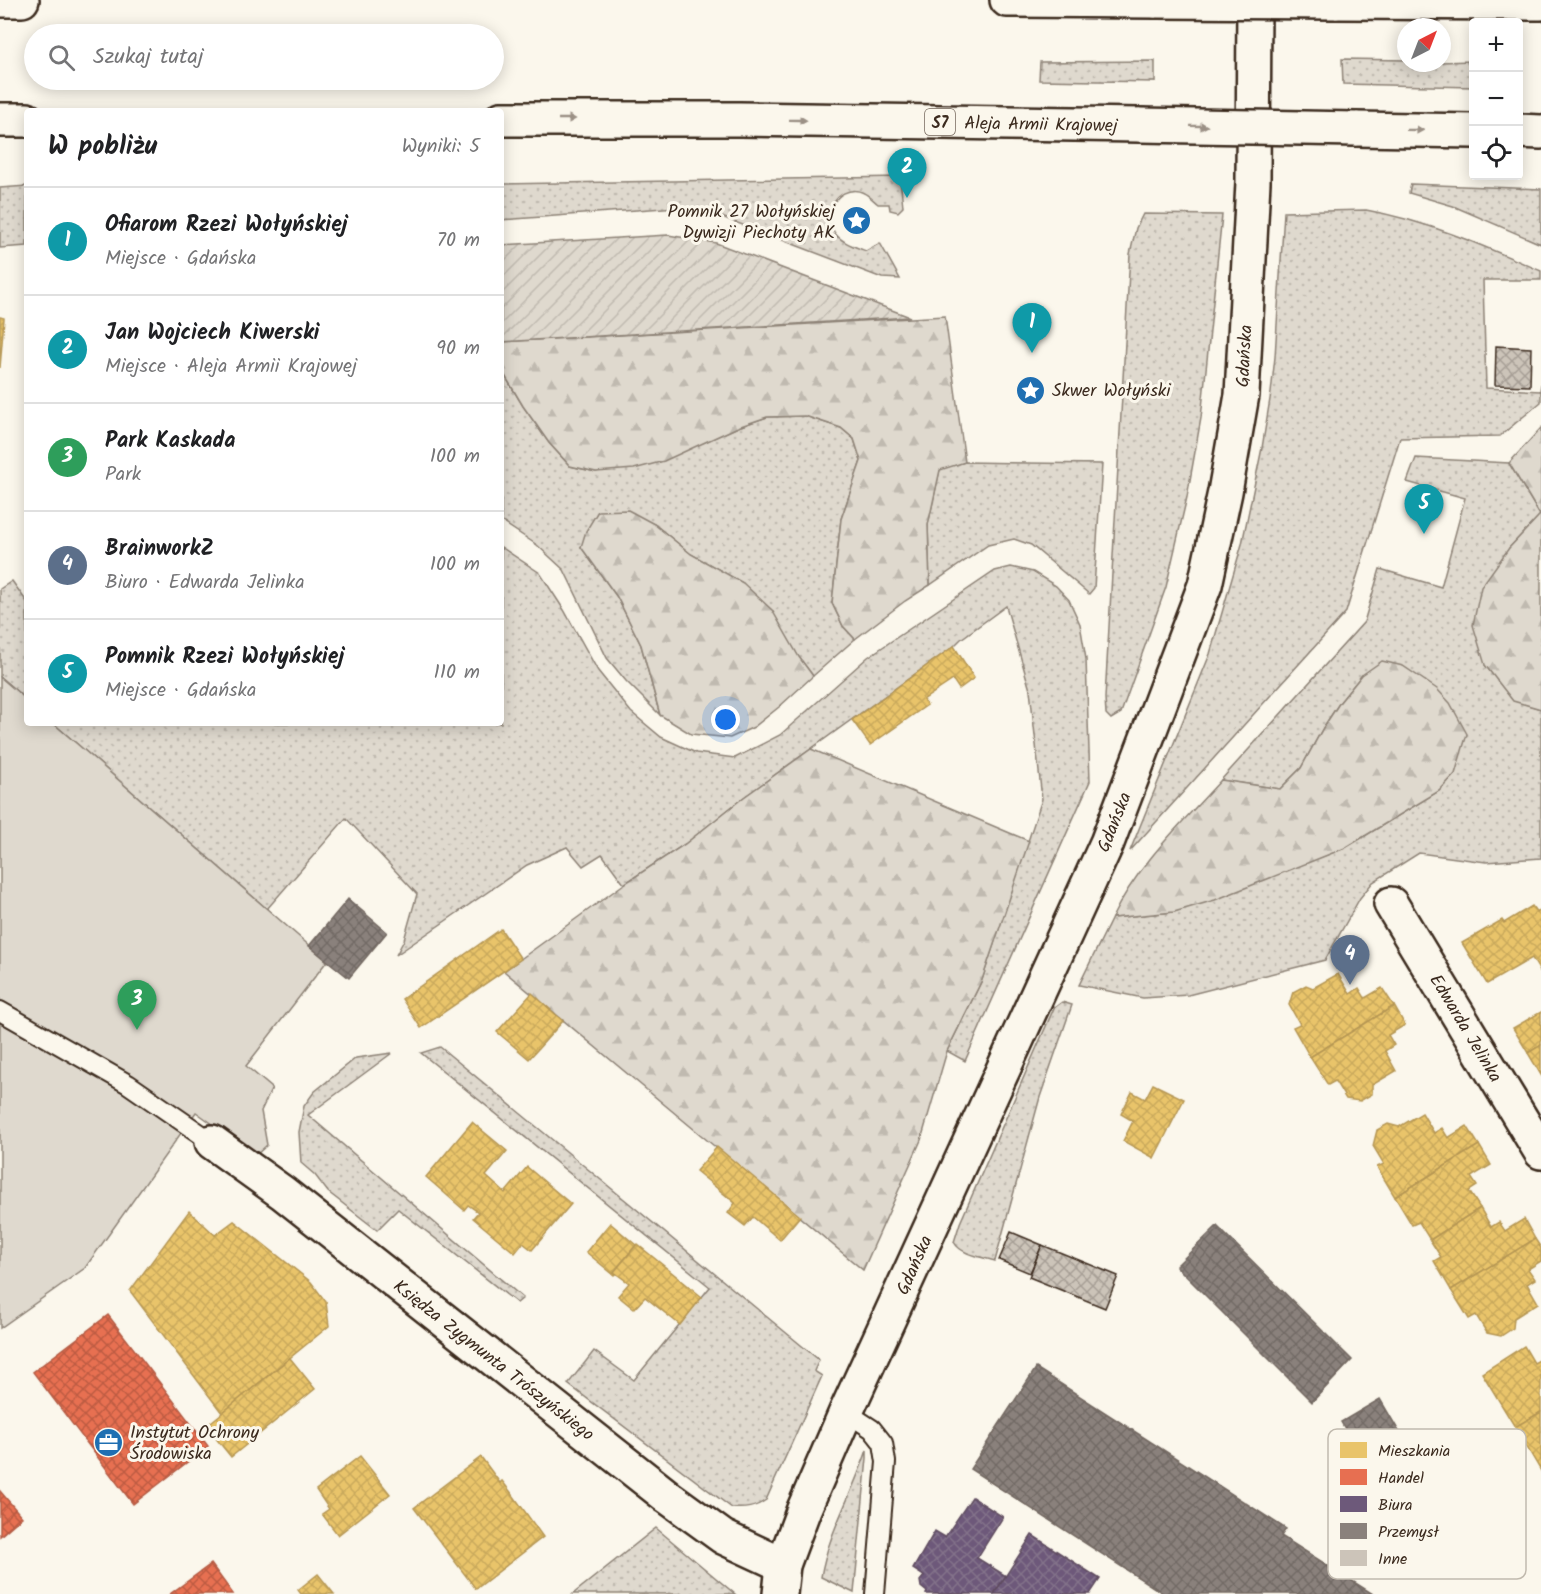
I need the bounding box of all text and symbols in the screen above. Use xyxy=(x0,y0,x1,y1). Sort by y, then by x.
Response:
north arrow xyxy=(1397,18,1451,72)
map controls xyxy=(1469,18,1523,180)
button: + xyxy=(1469,18,1523,72)
search box xyxy=(24,24,504,90)
text: Szukaj tutaj xyxy=(93,40,204,75)
icon: search xyxy=(45,41,78,74)
button: − xyxy=(1469,72,1523,126)
road number: S7 xyxy=(925,109,955,135)
street label: Aleja Armii Krajowej xyxy=(964,110,1119,141)
one-way arrow xyxy=(557,114,576,124)
one-way arrow xyxy=(789,115,808,125)
one-way arrow xyxy=(1189,121,1208,131)
one-way arrow xyxy=(1405,125,1424,135)
text: W pobliżu xyxy=(48,126,157,168)
button: locate xyxy=(1469,126,1523,180)
text: Wyniki: 5 xyxy=(402,131,480,163)
pin: 2 xyxy=(888,148,926,198)
place label: Pomnik 27 Wołyńskiej Dywizji Piechoty AK xyxy=(667,198,836,248)
place icon: Pomnik 27 Wołyńskiej Dywizji Piechoty AK xyxy=(840,205,872,237)
text: Ofiarom Rzezi Wołyńskiej xyxy=(105,208,348,243)
text: 1 xyxy=(64,225,71,257)
text: 70 m xyxy=(437,225,480,257)
text: Miejsce · Gdańska xyxy=(105,243,256,275)
pin: 1 xyxy=(1012,304,1052,353)
text: Jan Wojciech Kiwerski xyxy=(105,316,320,351)
street label: Gdańska xyxy=(1229,324,1262,388)
text: 2 xyxy=(62,333,73,365)
text: 90 m xyxy=(436,333,480,365)
text: Miejsce · Aleja Armii Krajowej xyxy=(105,351,357,383)
place icon: Skwer Wołyński xyxy=(1015,374,1047,406)
place label: Skwer Wołyński xyxy=(1052,377,1171,406)
text: Park Kaskada xyxy=(105,424,235,459)
text: 3 xyxy=(62,441,73,473)
text: 100 m xyxy=(430,441,480,473)
text: Park xyxy=(105,459,141,491)
pin: 5 xyxy=(1404,484,1444,534)
text: BrainworkZ xyxy=(105,532,215,567)
text: 4 xyxy=(62,549,73,581)
text: 100 m xyxy=(430,549,480,581)
text: Biuro · Edwarda Jelinka xyxy=(105,567,305,599)
text: Pomnik Rzezi Wołyńskiej xyxy=(105,640,344,675)
text: 5 xyxy=(62,657,73,689)
text: 110 m xyxy=(434,657,480,689)
text: Miejsce · Gdańska xyxy=(105,675,256,707)
your location xyxy=(711,705,740,734)
street label: Gdańska xyxy=(1090,788,1141,857)
pin: 4 xyxy=(1330,936,1370,985)
street label: Edwarda Jelinka xyxy=(1421,969,1509,1089)
pin: 3 xyxy=(118,980,156,1030)
street label: Gdańska xyxy=(889,1231,941,1300)
street label: Księdza Zygmunta Trószyńskiego xyxy=(386,1273,600,1449)
place label: Instytut Ochrony Środowiska xyxy=(130,1419,259,1469)
office icon: Instytut Ochrony Środowiska xyxy=(93,1426,125,1458)
legend xyxy=(1328,1429,1526,1579)
text: Mieszkania xyxy=(1378,1439,1450,1464)
text: Handel xyxy=(1378,1466,1424,1491)
text: Biura xyxy=(1378,1493,1413,1518)
text: Przemysł xyxy=(1378,1520,1440,1545)
text: Inne xyxy=(1378,1547,1407,1572)

